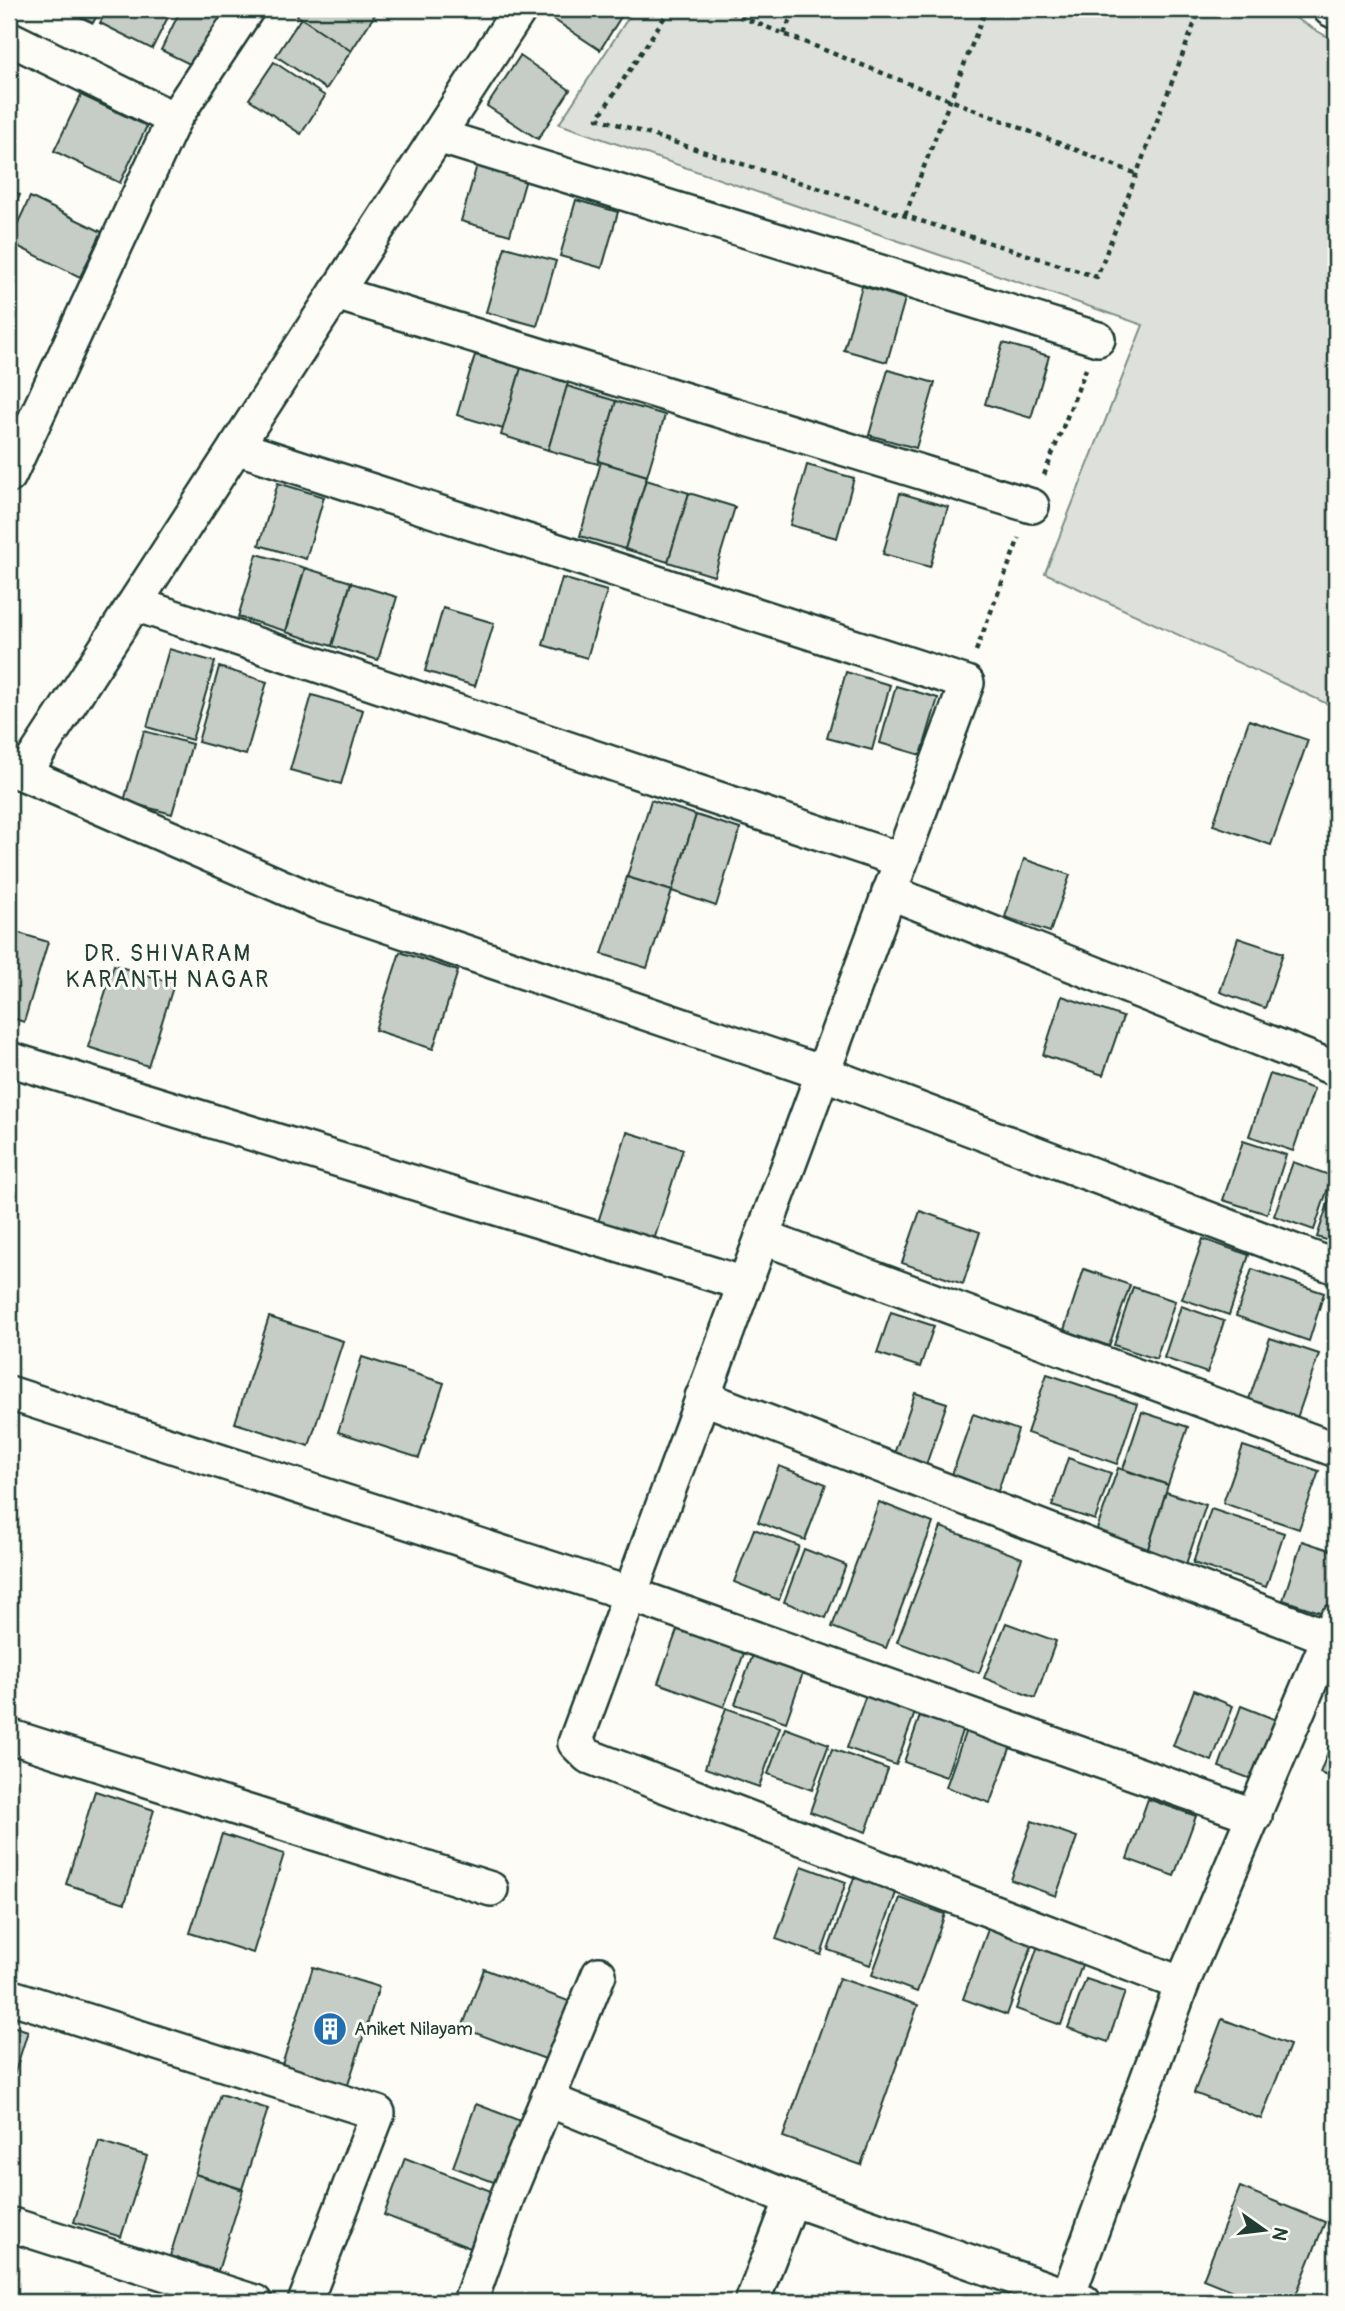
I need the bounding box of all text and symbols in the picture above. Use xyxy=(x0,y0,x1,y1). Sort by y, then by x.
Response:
district label: DR. SHIVARAM KARANTH NAGAR xyxy=(66,939,270,994)
building icon: Aniket Nilayam xyxy=(311,2010,349,2048)
place label: Aniket Nilayam xyxy=(354,2017,473,2041)
north arrow xyxy=(1230,2196,1300,2266)
text: N xyxy=(1266,2225,1293,2243)

